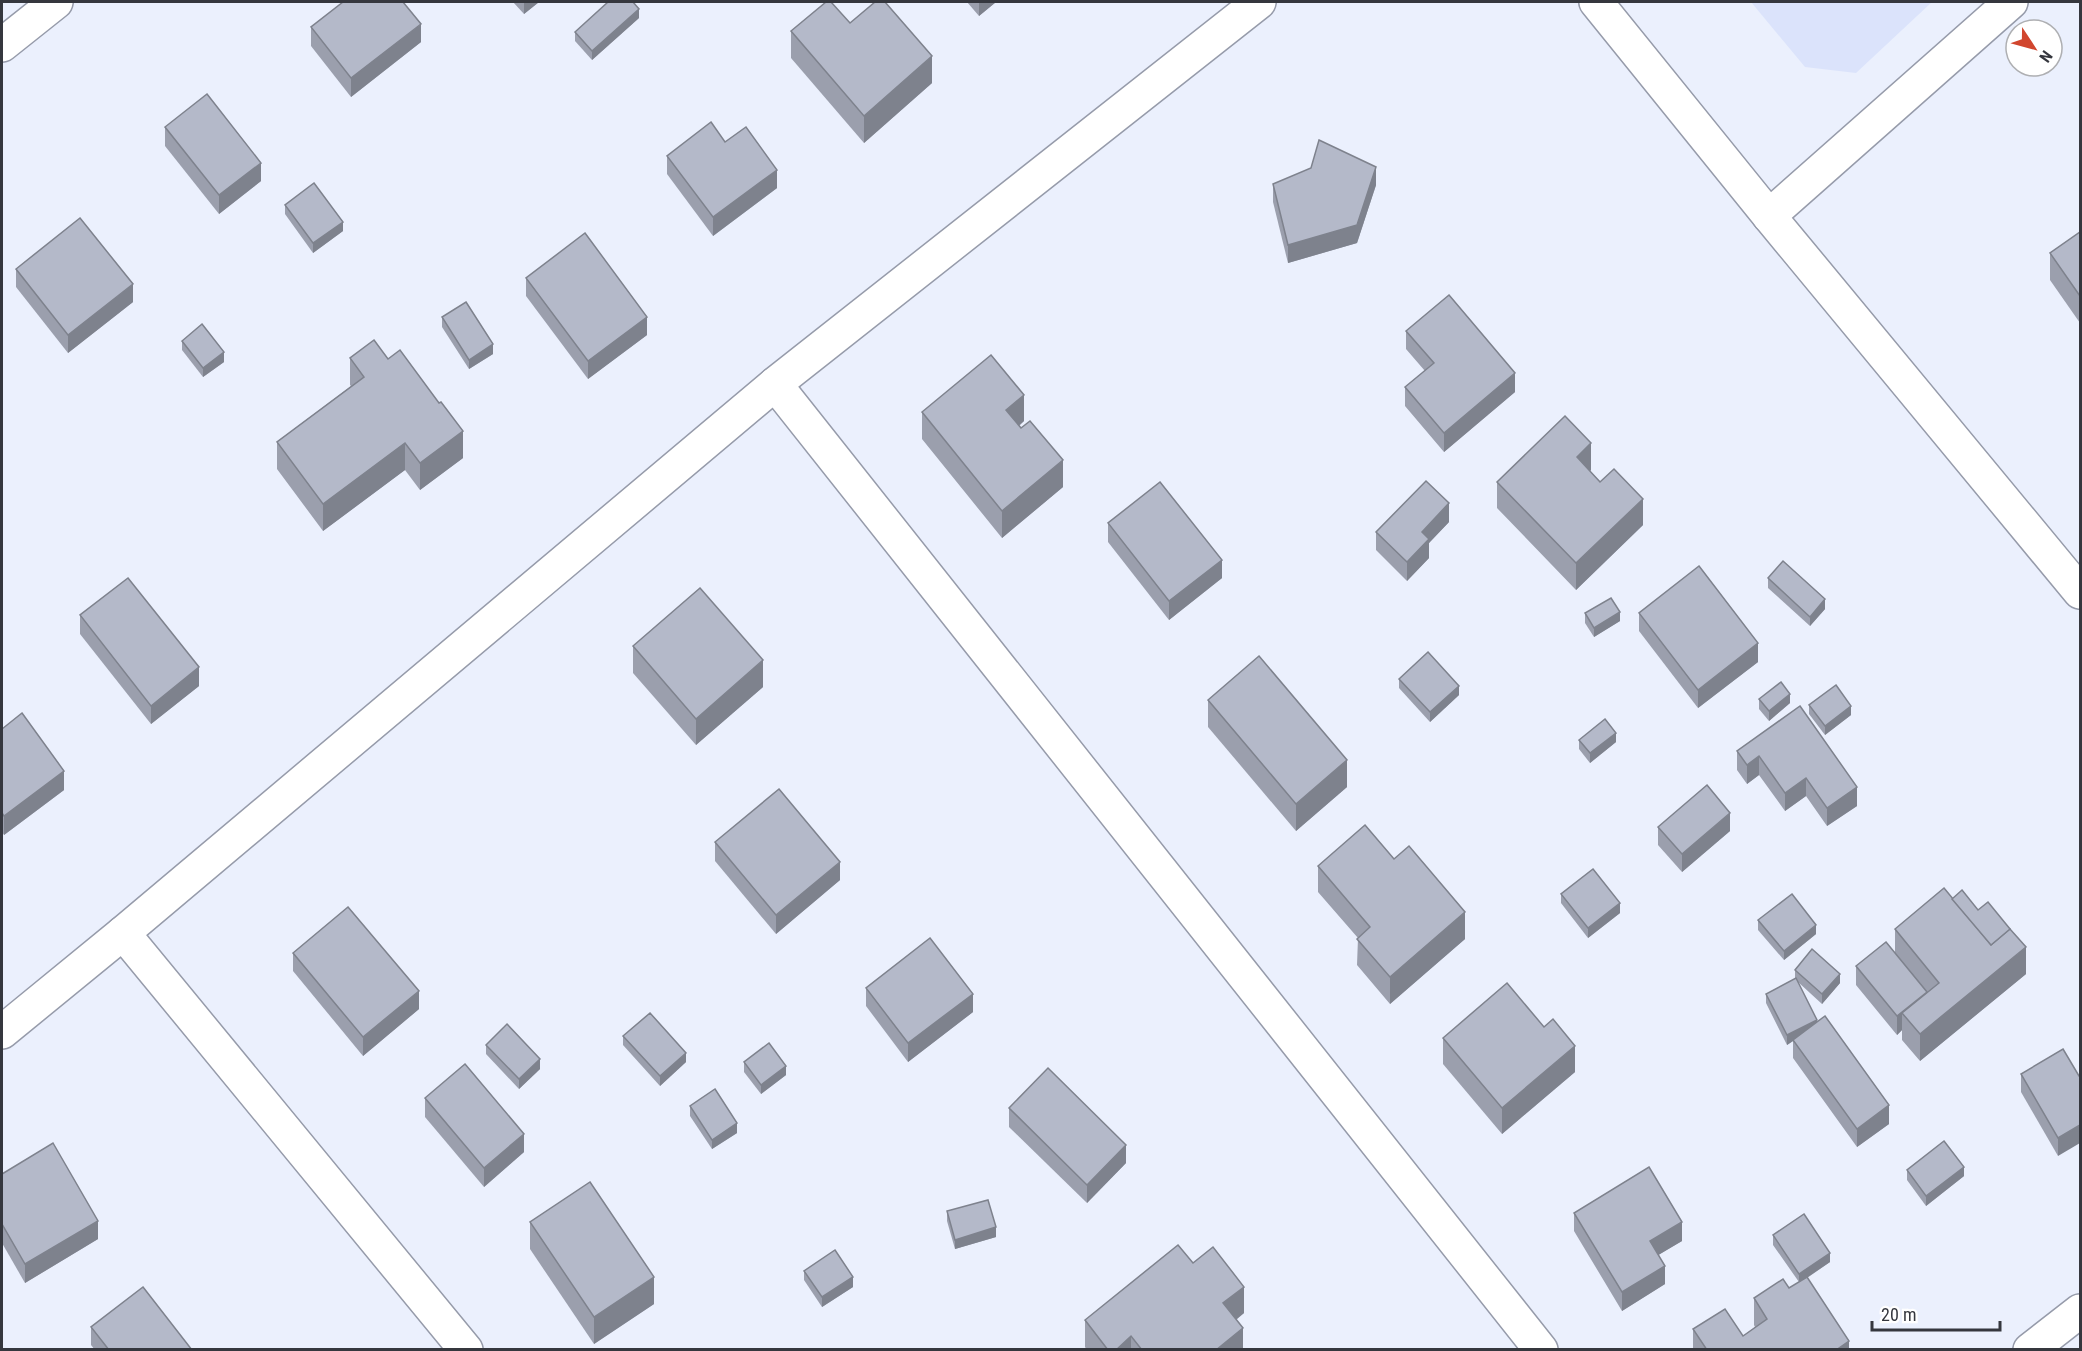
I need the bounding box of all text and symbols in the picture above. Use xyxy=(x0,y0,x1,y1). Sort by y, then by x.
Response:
north arrow xyxy=(2004,18,2064,78)
text: N xyxy=(2035,47,2056,66)
scale bar xyxy=(1872,1294,2000,1332)
text: 20 m xyxy=(1881,1304,1916,1325)

